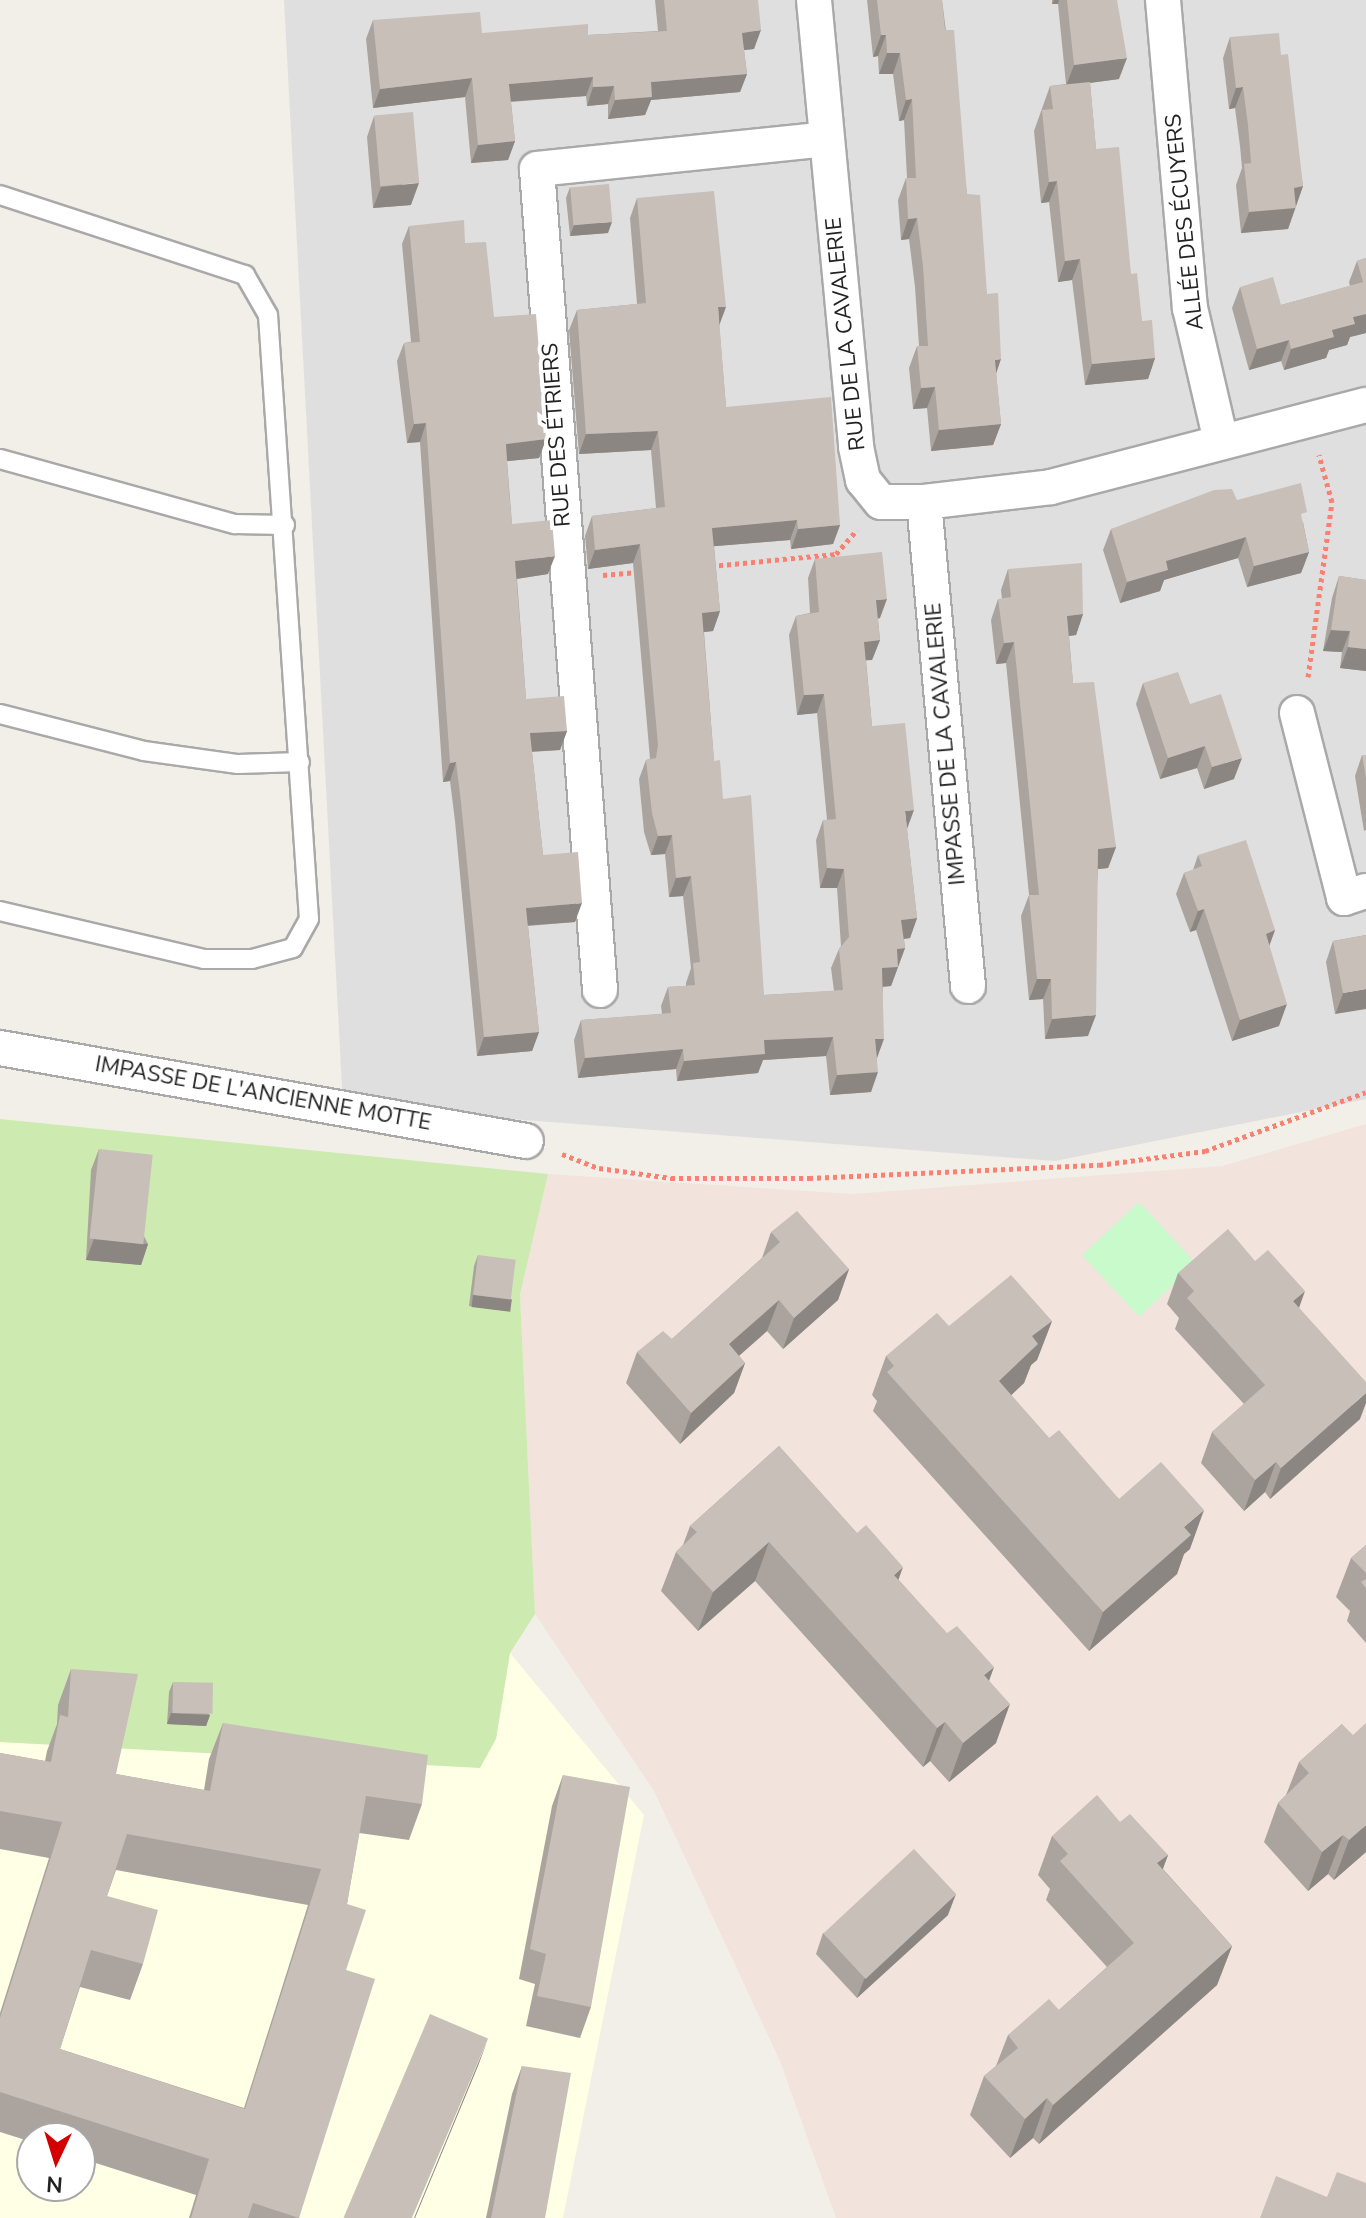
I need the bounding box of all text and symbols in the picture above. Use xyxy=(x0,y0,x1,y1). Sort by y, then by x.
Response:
street label: ALLÉE DES ÉCUYERS xyxy=(1161,112,1209,332)
street label: RUE DE LA CAVALERIE xyxy=(821,216,871,452)
street label: RUE DES ÉTRIERS xyxy=(537,342,577,528)
street label: IMPASSE DE LA CAVALERIE xyxy=(920,602,972,886)
street label: IMPASSE DE L'ANCIENNE MOTTE xyxy=(93,1051,433,1137)
north arrow xyxy=(16,2122,96,2202)
text: N xyxy=(45,2168,64,2199)

